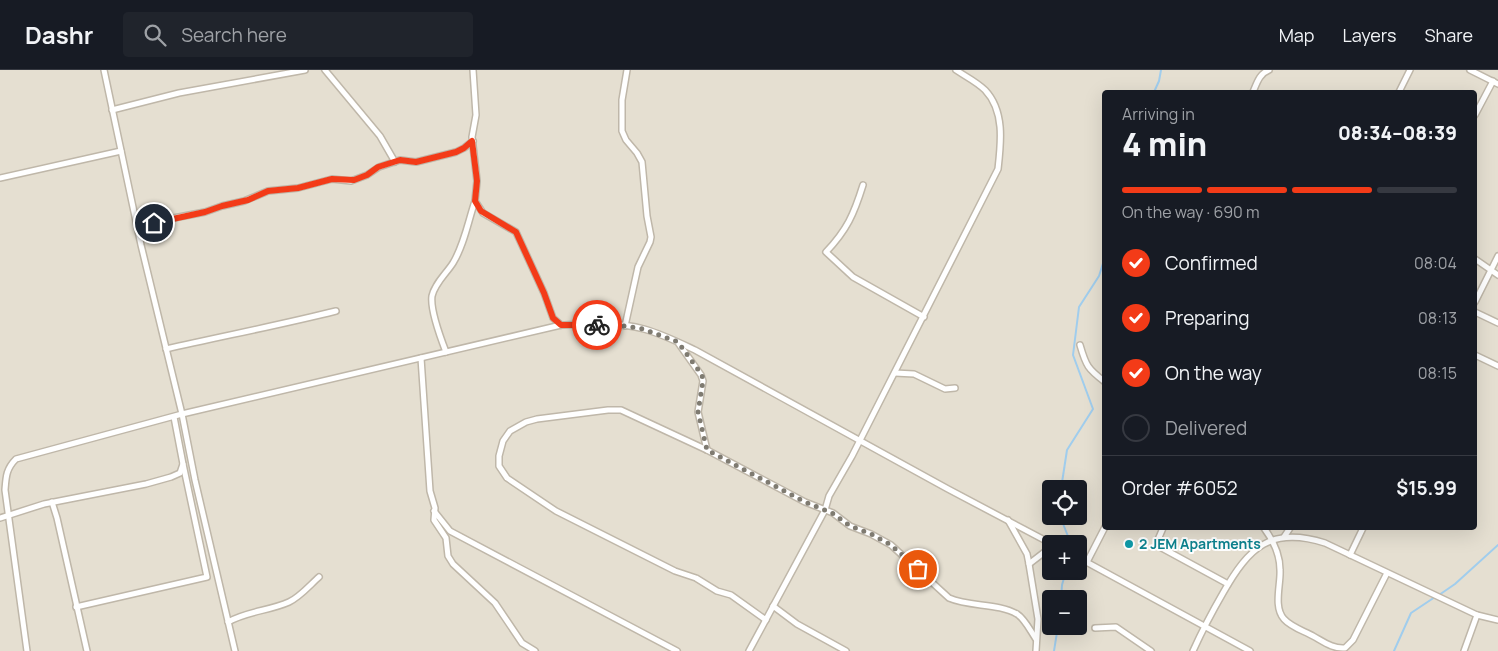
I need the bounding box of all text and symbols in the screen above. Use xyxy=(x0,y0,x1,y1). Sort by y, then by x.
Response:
search box xyxy=(123,12,473,57)
text: Dashr xyxy=(25,18,93,51)
icon: search xyxy=(141,21,169,49)
text: Search here xyxy=(181,22,287,48)
text: Map xyxy=(1279,23,1314,47)
text: Layers xyxy=(1342,23,1396,47)
text: Share xyxy=(1424,23,1473,47)
text: Arriving in xyxy=(1122,103,1195,125)
text: 08:34–08:39 xyxy=(1338,120,1457,146)
text: 4 min xyxy=(1122,122,1207,166)
text: On the way · 690 m xyxy=(1122,201,1260,223)
pin xyxy=(133,202,175,244)
icon: home xyxy=(140,209,168,237)
icon: check xyxy=(1122,249,1150,277)
text: Confirmed xyxy=(1165,250,1258,276)
text: 08:04 xyxy=(1414,252,1457,274)
courier xyxy=(572,300,622,350)
icon: check xyxy=(1122,304,1150,332)
text: Preparing xyxy=(1165,305,1250,331)
text: 08:13 xyxy=(1418,307,1457,329)
icon: bike xyxy=(583,311,611,339)
icon: check xyxy=(1122,359,1150,387)
text: On the way xyxy=(1165,360,1262,386)
text: 08:15 xyxy=(1418,362,1457,384)
text: Delivered xyxy=(1165,415,1247,441)
text: Order #6052 xyxy=(1122,475,1238,501)
text: $15.99 xyxy=(1396,475,1457,501)
map controls xyxy=(1042,480,1087,635)
button: locate xyxy=(1042,480,1087,525)
place label: 2 JEM Apartments xyxy=(1139,534,1261,553)
button: + xyxy=(1042,535,1087,580)
marker: 2 JEM Apartments xyxy=(1123,538,1135,550)
pin xyxy=(897,548,939,590)
icon: bag xyxy=(904,555,932,583)
button: − xyxy=(1042,590,1087,635)

